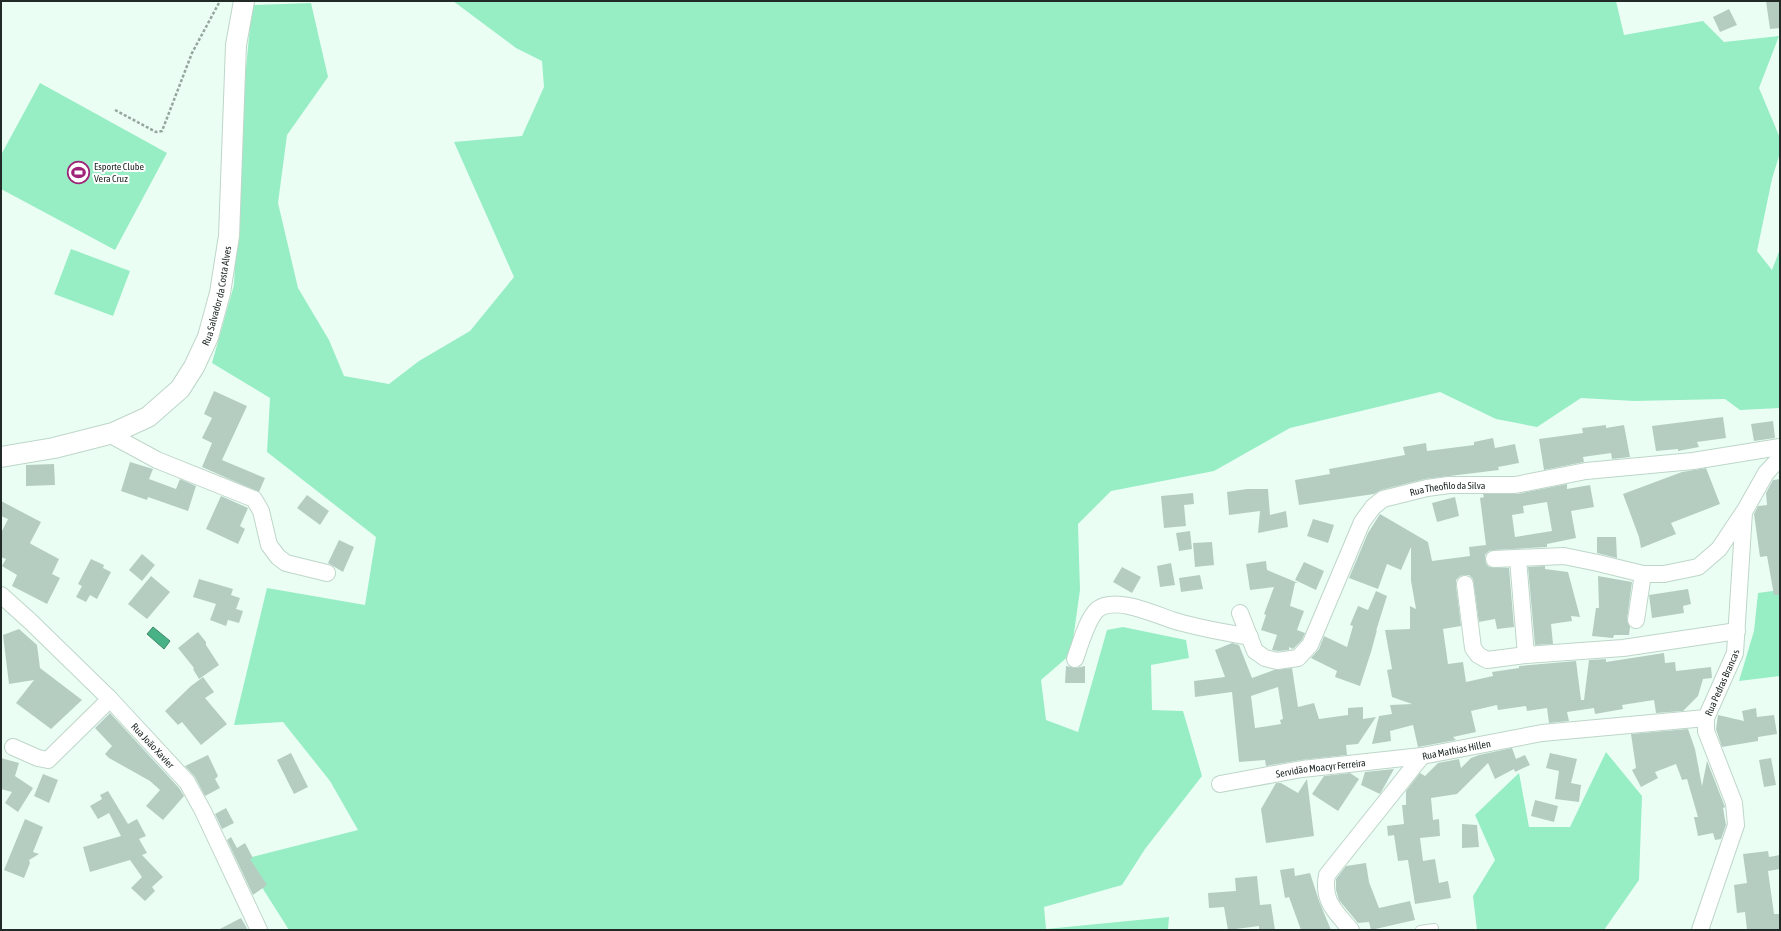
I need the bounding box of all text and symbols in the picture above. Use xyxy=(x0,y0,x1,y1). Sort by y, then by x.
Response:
sports icon: Esporte Clube Vera Cruz xyxy=(66,159,92,185)
place label: Esporte Clube Vera Cruz xyxy=(94,161,144,184)
street label: Rua Salvador da Costa Alves xyxy=(200,245,233,347)
street label: Rua Theofilo da Silva xyxy=(1408,480,1486,498)
street label: Rua Pedras Brancas xyxy=(1703,649,1741,718)
street label: Rua João Xavier xyxy=(129,721,177,771)
street label: Rua Mathias Hillen xyxy=(1421,738,1492,762)
street label: Servidão Moacyr Ferreira xyxy=(1275,757,1366,780)

